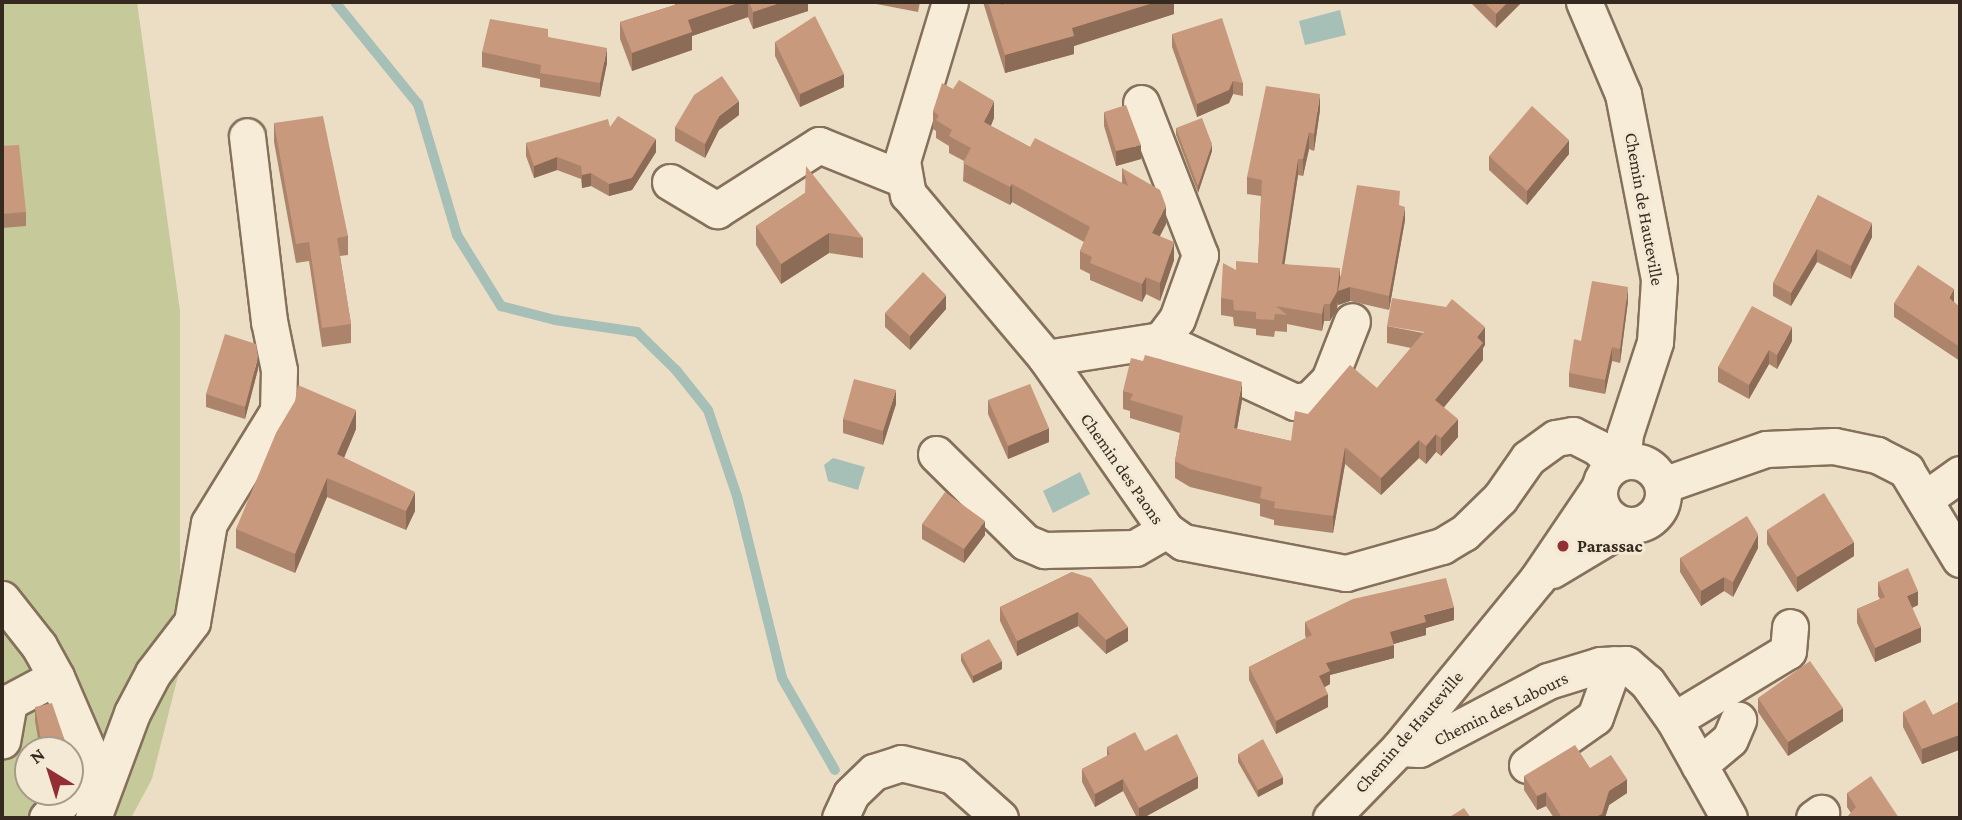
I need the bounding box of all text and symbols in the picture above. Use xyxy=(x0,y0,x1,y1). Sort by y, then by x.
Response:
street label: Chemin de Hauteville xyxy=(1620,131,1668,287)
street label: Chemin des Paons xyxy=(1076,409,1168,529)
place label: Parassac xyxy=(1577,535,1643,557)
marker: Parassac xyxy=(1555,538,1571,554)
street label: Chemin de Hauteville xyxy=(1350,666,1468,798)
street label: Chemin des Labours xyxy=(1430,667,1572,751)
north arrow xyxy=(14,736,84,806)
text: N xyxy=(25,743,49,768)

